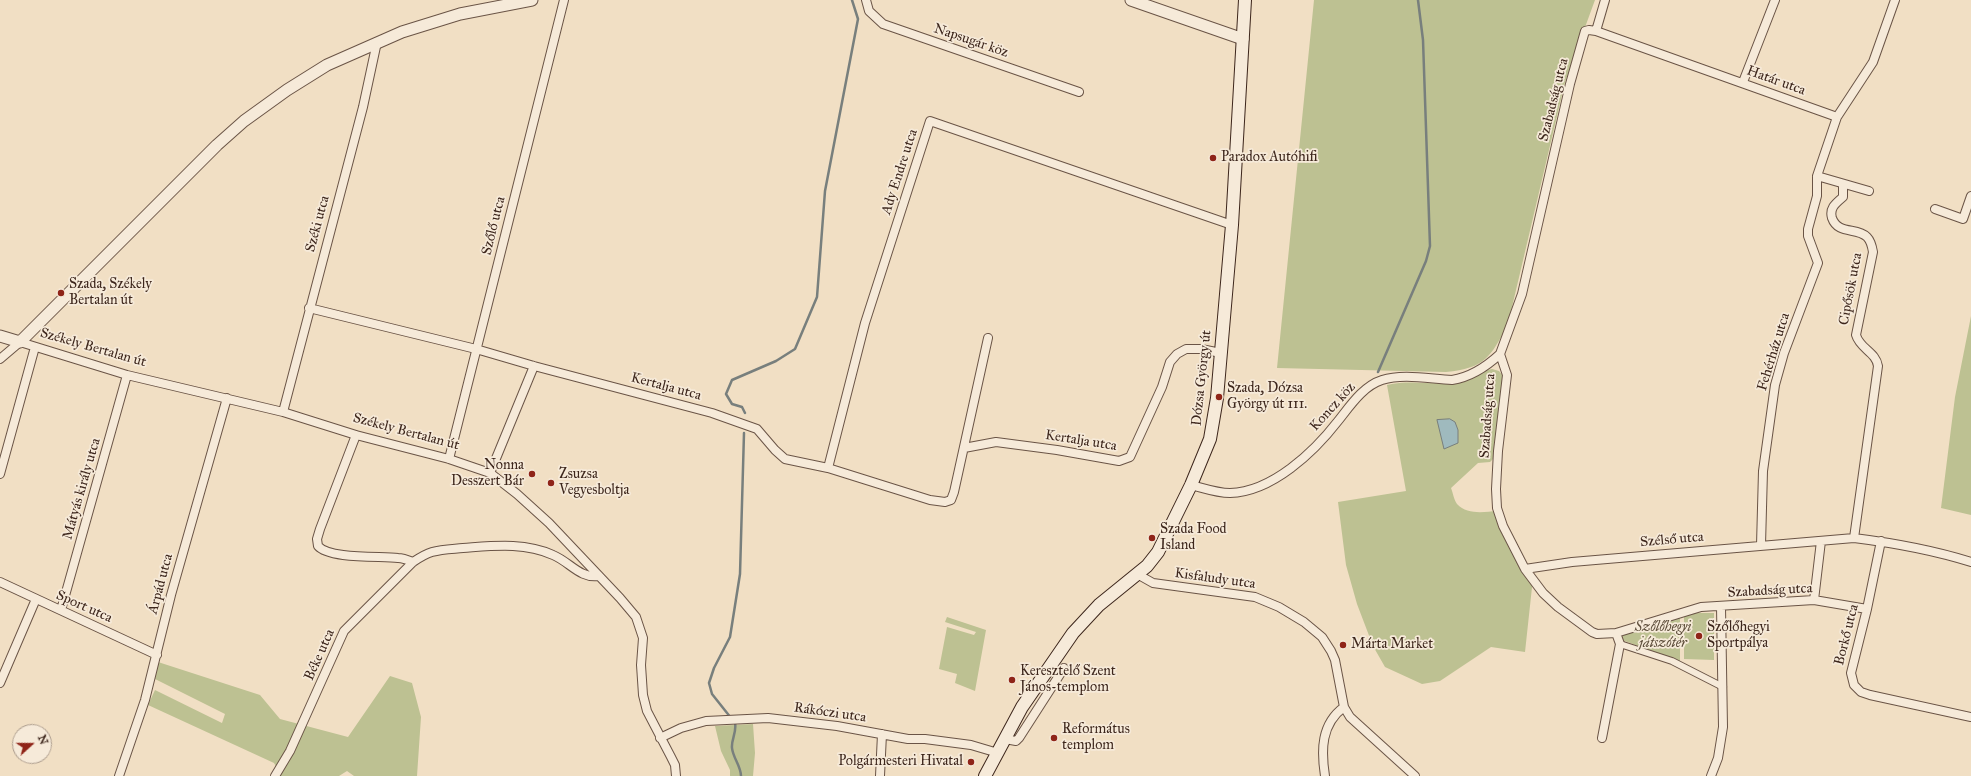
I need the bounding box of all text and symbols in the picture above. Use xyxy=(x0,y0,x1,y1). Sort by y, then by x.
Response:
street label: Napsugár köz xyxy=(932,20,1010,62)
street label: Szabadság utca xyxy=(1536,57,1572,143)
street label: Határ utca xyxy=(1744,63,1808,99)
street label: Ady Endre utca xyxy=(878,127,922,217)
place label: Paradox Autóhifi xyxy=(1221,150,1318,166)
marker: Paradox Autóhifi xyxy=(1208,153,1218,163)
street label: Széki utca xyxy=(302,194,334,254)
street label: Szőlő utca xyxy=(479,195,509,257)
street label: Cipősök utca xyxy=(1836,251,1866,327)
place label: Szada, Székely Bertalan út xyxy=(69,277,152,310)
marker: Szada, Székely Bertalan út xyxy=(56,288,66,298)
street label: Fehérház utca xyxy=(1754,311,1794,393)
street label: Székely Bertalan út xyxy=(38,325,148,371)
street label: Dózsa György út xyxy=(1189,329,1215,427)
street label: Kertalja utca xyxy=(629,370,703,404)
street label: Szabadság utca xyxy=(1477,373,1499,459)
street label: Koncz köz xyxy=(1307,379,1359,435)
place label: Szada, Dózsa György út 111. xyxy=(1227,381,1307,414)
marker: Szada, Dózsa György út 111. xyxy=(1214,392,1224,402)
street label: Székely Bertalan út xyxy=(351,410,461,454)
street label: Kertalja utca xyxy=(1044,427,1118,455)
street label: Mátyás király utca xyxy=(59,436,105,542)
place label: Nonna Desszert Bár xyxy=(451,458,524,490)
place label: Zsuzsa Vegyesboltja xyxy=(559,467,629,500)
marker: Nonna Desszert Bár xyxy=(527,469,537,479)
marker: Zsuzsa Vegyesboltja xyxy=(546,478,556,488)
place label: Szada Food Island xyxy=(1160,522,1227,554)
street label: Szélső utca xyxy=(1640,529,1704,551)
marker: Szada Food Island xyxy=(1147,533,1157,543)
street label: Árpád utca xyxy=(145,552,177,616)
street label: Kisfaludy utca xyxy=(1174,565,1256,593)
street label: Szabadság utca xyxy=(1727,580,1813,602)
street label: Sport utca xyxy=(53,587,115,627)
street label: Borkő utca xyxy=(1831,603,1863,667)
park label: Szőlőhegyi játszótér xyxy=(1635,620,1691,652)
place label: Szőlőhegyi Sportpálya xyxy=(1707,620,1770,652)
street label: Béke utca xyxy=(301,627,339,683)
marker: Szőlőhegyi Sportpálya xyxy=(1694,631,1704,641)
place label: Márta Market xyxy=(1351,637,1433,653)
marker: Márta Market xyxy=(1338,640,1348,650)
place label: Keresztelő Szent János-templom xyxy=(1020,664,1116,696)
marker: Keresztelő Szent János-templom xyxy=(1007,675,1017,685)
street label: Rákóczi utca xyxy=(793,700,867,726)
place label: Református templom xyxy=(1062,722,1130,754)
north arrow xyxy=(12,724,52,764)
text: N xyxy=(35,733,50,747)
marker: Református templom xyxy=(1049,733,1059,743)
place label: Polgármesteri Hivatal xyxy=(838,754,963,770)
marker: Polgármesteri Hivatal xyxy=(966,757,976,767)

